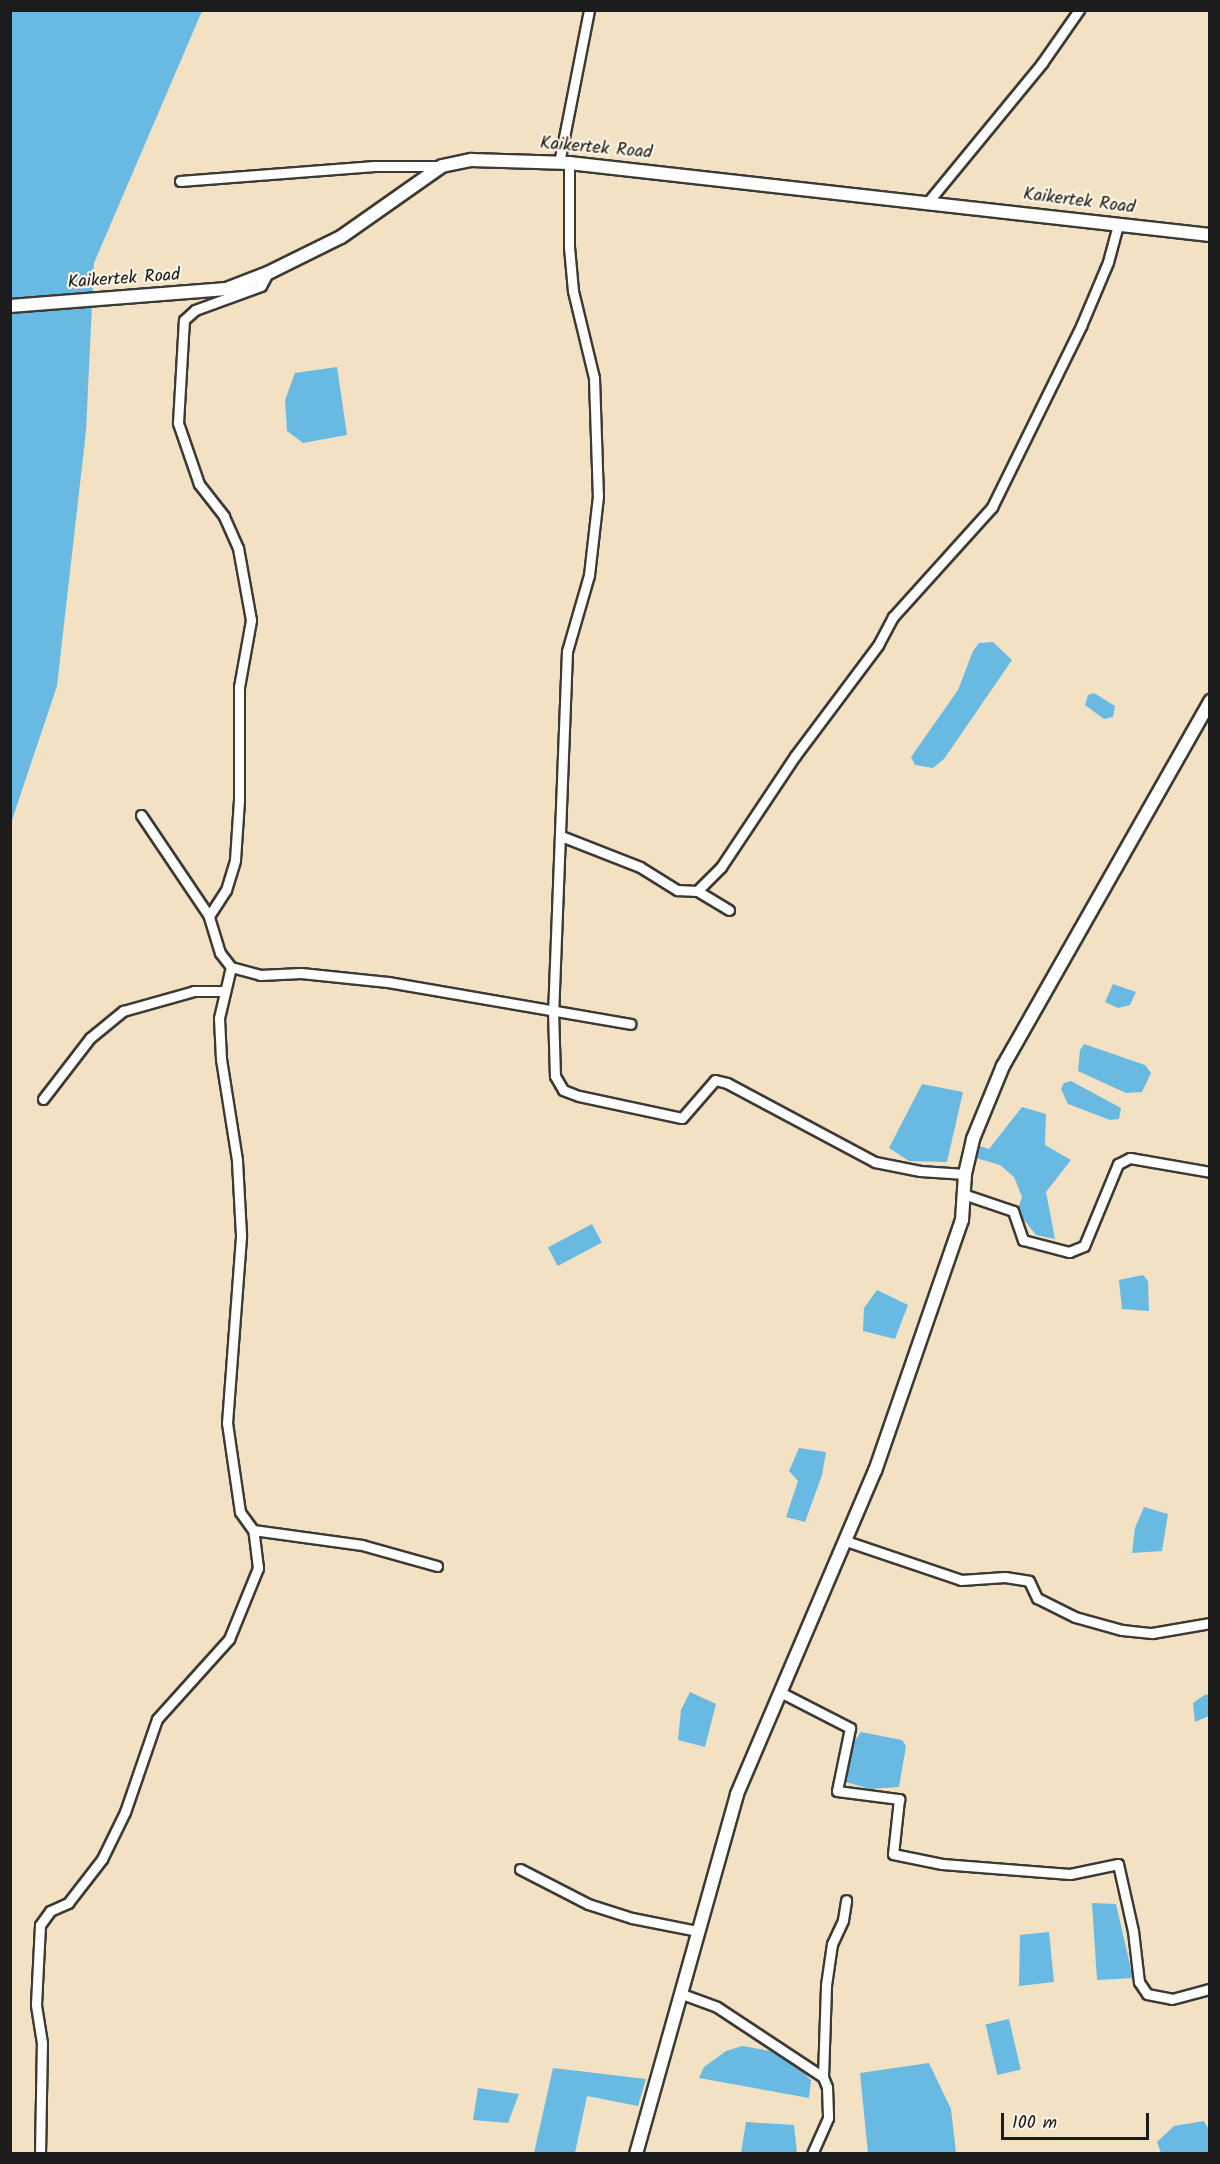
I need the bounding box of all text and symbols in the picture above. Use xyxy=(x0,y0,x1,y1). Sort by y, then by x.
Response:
street label: Kaikertek Road xyxy=(539,133,653,165)
street label: Kaikertek Road xyxy=(1022,184,1136,220)
street label: Kaikertek Road xyxy=(67,265,181,295)
scale bar xyxy=(1004,2101,1152,2139)
text: 100 m xyxy=(1012,2109,1057,2138)

